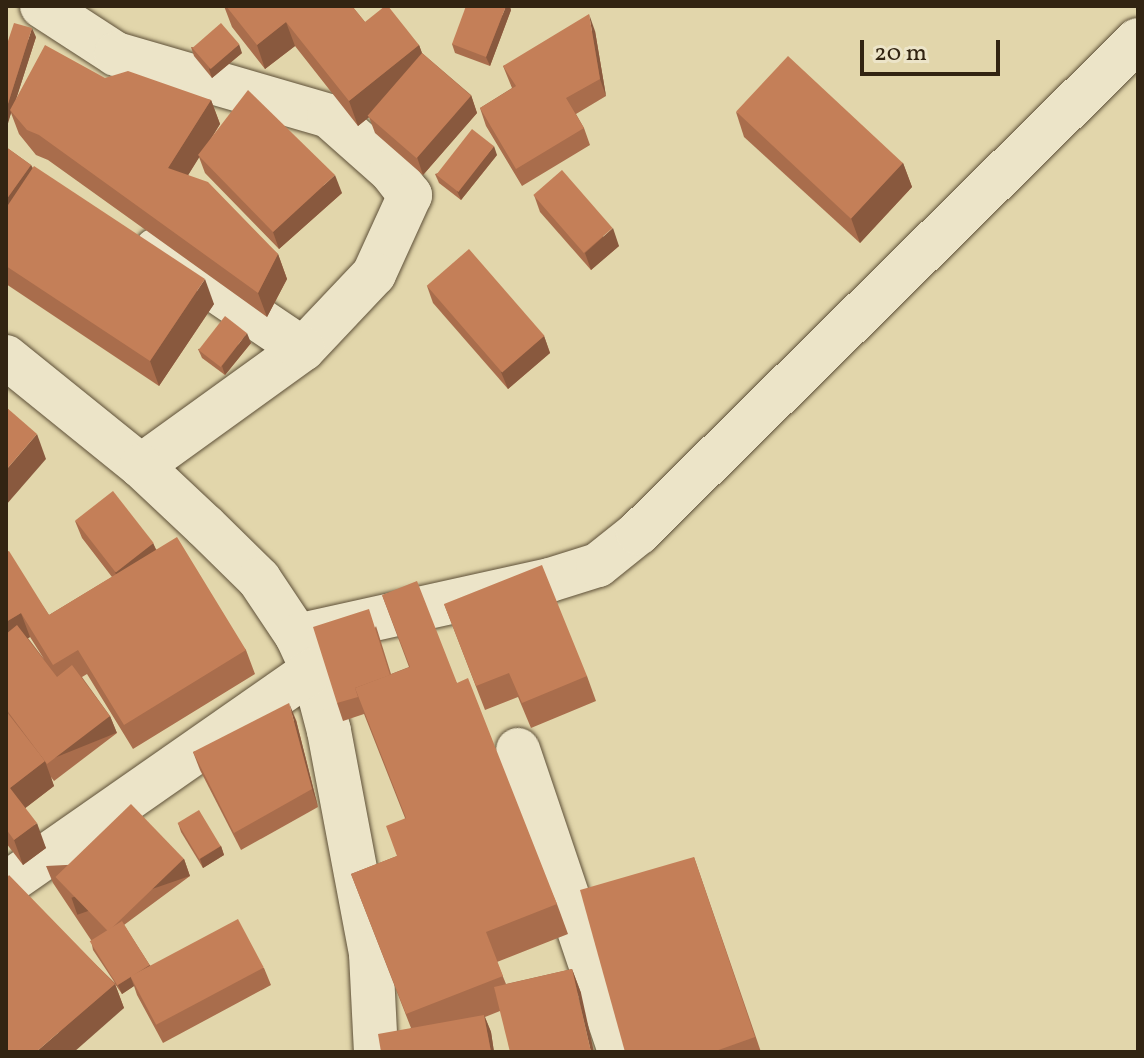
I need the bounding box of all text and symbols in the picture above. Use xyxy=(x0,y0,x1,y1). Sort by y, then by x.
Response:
scale bar xyxy=(864,24,1004,74)
text: 20 m xyxy=(874,37,927,71)

